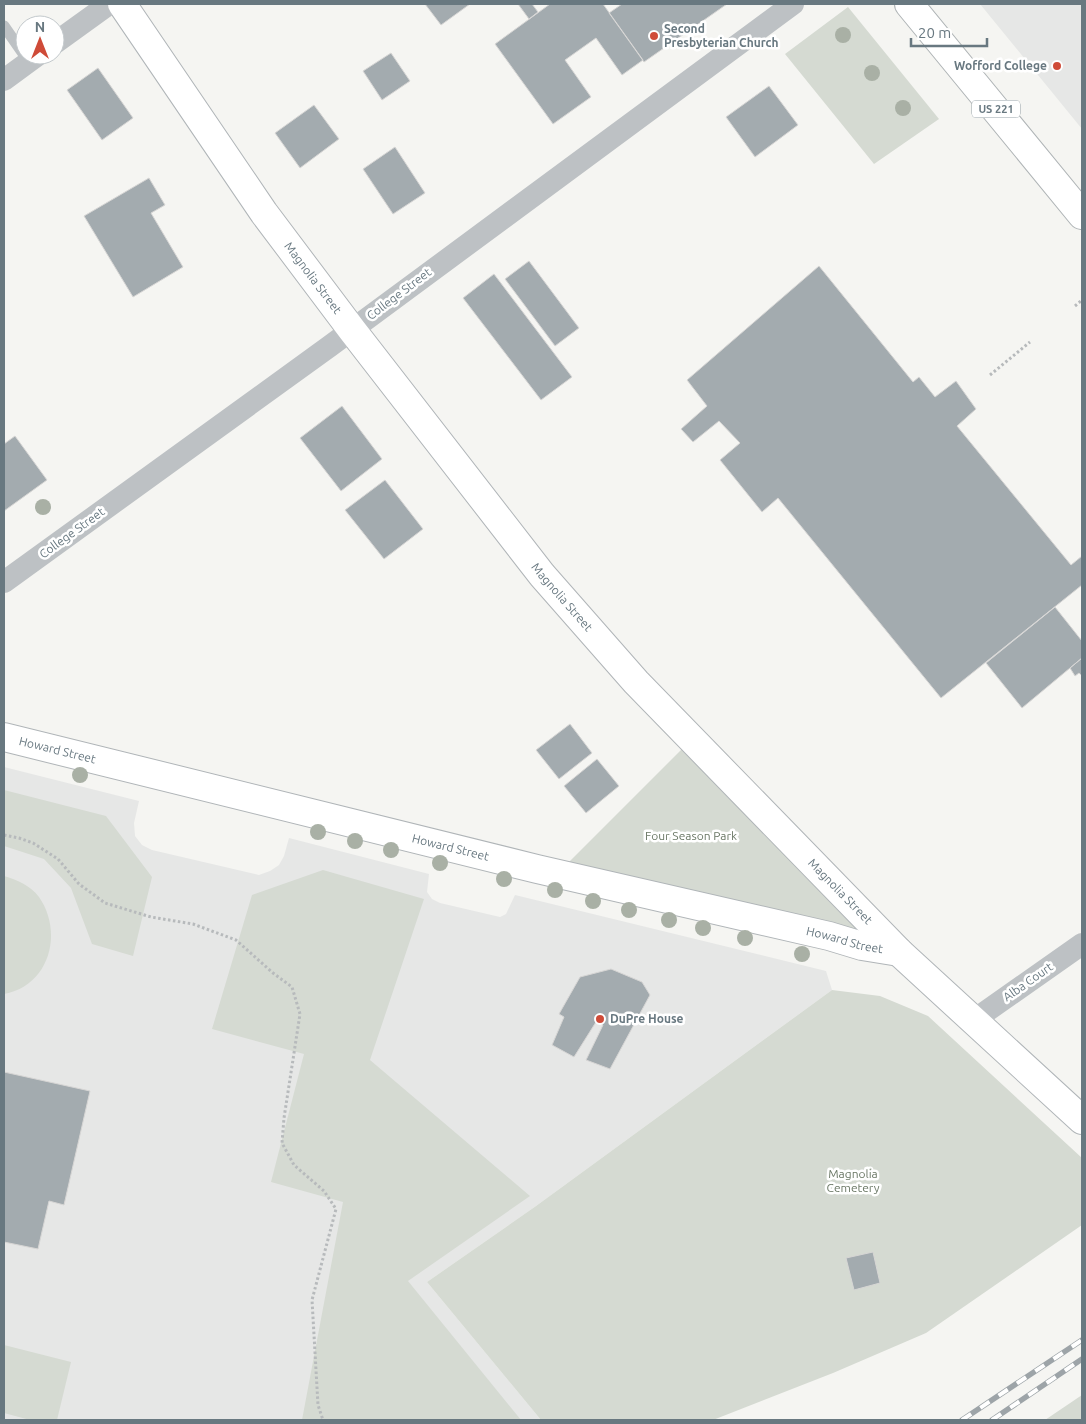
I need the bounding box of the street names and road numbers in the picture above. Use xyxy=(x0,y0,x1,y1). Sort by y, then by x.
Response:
road number: US 221 xyxy=(972,100,1020,118)
street label: Magnolia Street xyxy=(282,239,344,316)
street label: College Street xyxy=(364,265,434,322)
street label: College Street xyxy=(37,505,107,561)
street label: Magnolia Street xyxy=(529,560,596,634)
street label: Howard Street xyxy=(18,734,98,766)
street label: Howard Street xyxy=(411,831,491,863)
street label: Magnolia Street xyxy=(806,856,875,927)
street label: Howard Street xyxy=(805,924,884,955)
street label: Alba Court xyxy=(1000,960,1055,1003)

